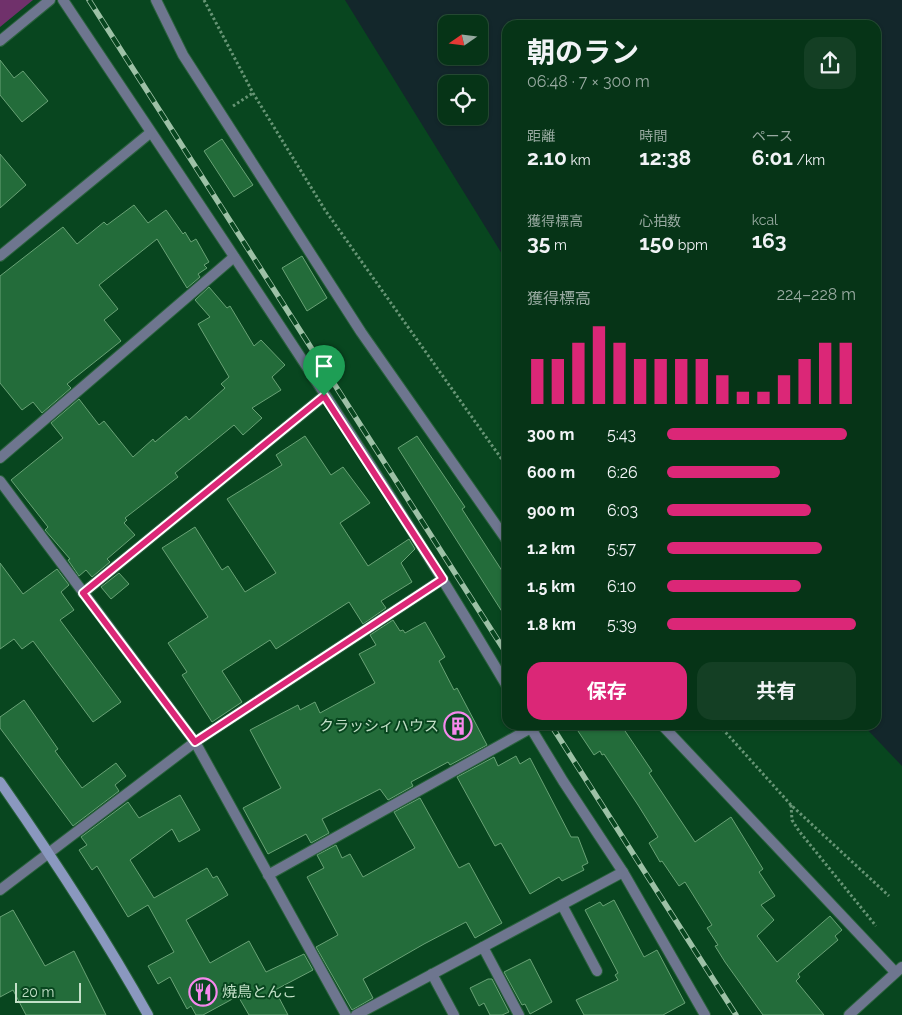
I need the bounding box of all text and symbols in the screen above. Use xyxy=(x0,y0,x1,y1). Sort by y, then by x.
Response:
north arrow xyxy=(438,15,488,65)
map controls xyxy=(438,15,488,125)
text: 朝のラン xyxy=(527,36,639,69)
button: share xyxy=(804,37,856,89)
text: 06:48 · 7 × 300 m xyxy=(527,72,650,91)
button: locate xyxy=(438,75,488,125)
text: 距離 xyxy=(527,128,555,144)
text: 時間 xyxy=(639,128,667,144)
text: ペース xyxy=(752,128,793,144)
text: 2.10 xyxy=(527,145,567,170)
text: 12:38 xyxy=(639,145,691,170)
text: 6:01 xyxy=(752,145,793,170)
text: km xyxy=(567,152,591,168)
text: /km xyxy=(793,152,825,168)
text: kcal xyxy=(752,212,778,228)
text: 獲得標高 xyxy=(527,213,583,229)
text: 心拍数 xyxy=(639,213,681,229)
text: 163 xyxy=(752,228,786,253)
text: 35 xyxy=(527,230,550,255)
text: 150 xyxy=(639,230,674,255)
text: m xyxy=(550,237,567,253)
text: bpm xyxy=(674,237,708,253)
text: 224–228 m xyxy=(777,285,856,304)
text: 獲得標高 xyxy=(527,289,591,308)
pin xyxy=(303,345,345,396)
icon: arrive xyxy=(310,352,338,380)
text: 300 m xyxy=(527,425,574,444)
text: 5:43 xyxy=(607,425,636,444)
text: 600 m xyxy=(527,463,575,482)
text: 6:26 xyxy=(607,463,638,482)
text: 900 m xyxy=(527,501,575,520)
text: 6:03 xyxy=(607,501,638,520)
text: 1.2 km xyxy=(527,539,575,558)
text: 5:57 xyxy=(607,539,636,558)
text: 1.5 km xyxy=(527,577,575,596)
text: 6:10 xyxy=(607,577,636,596)
text: 1.8 km xyxy=(527,615,576,634)
text: 5:39 xyxy=(607,615,637,634)
button: 保存 xyxy=(527,662,687,720)
button: 共有 xyxy=(697,662,856,720)
building icon: クラッシィハウス xyxy=(443,711,473,741)
place label: クラッシィハウス xyxy=(319,717,439,735)
restaurant icon: 焼鳥とんこ xyxy=(188,977,218,1007)
scale bar xyxy=(15,980,81,1003)
place label: 焼鳥とんこ xyxy=(222,983,297,1001)
text: 20 m xyxy=(22,984,54,1000)

